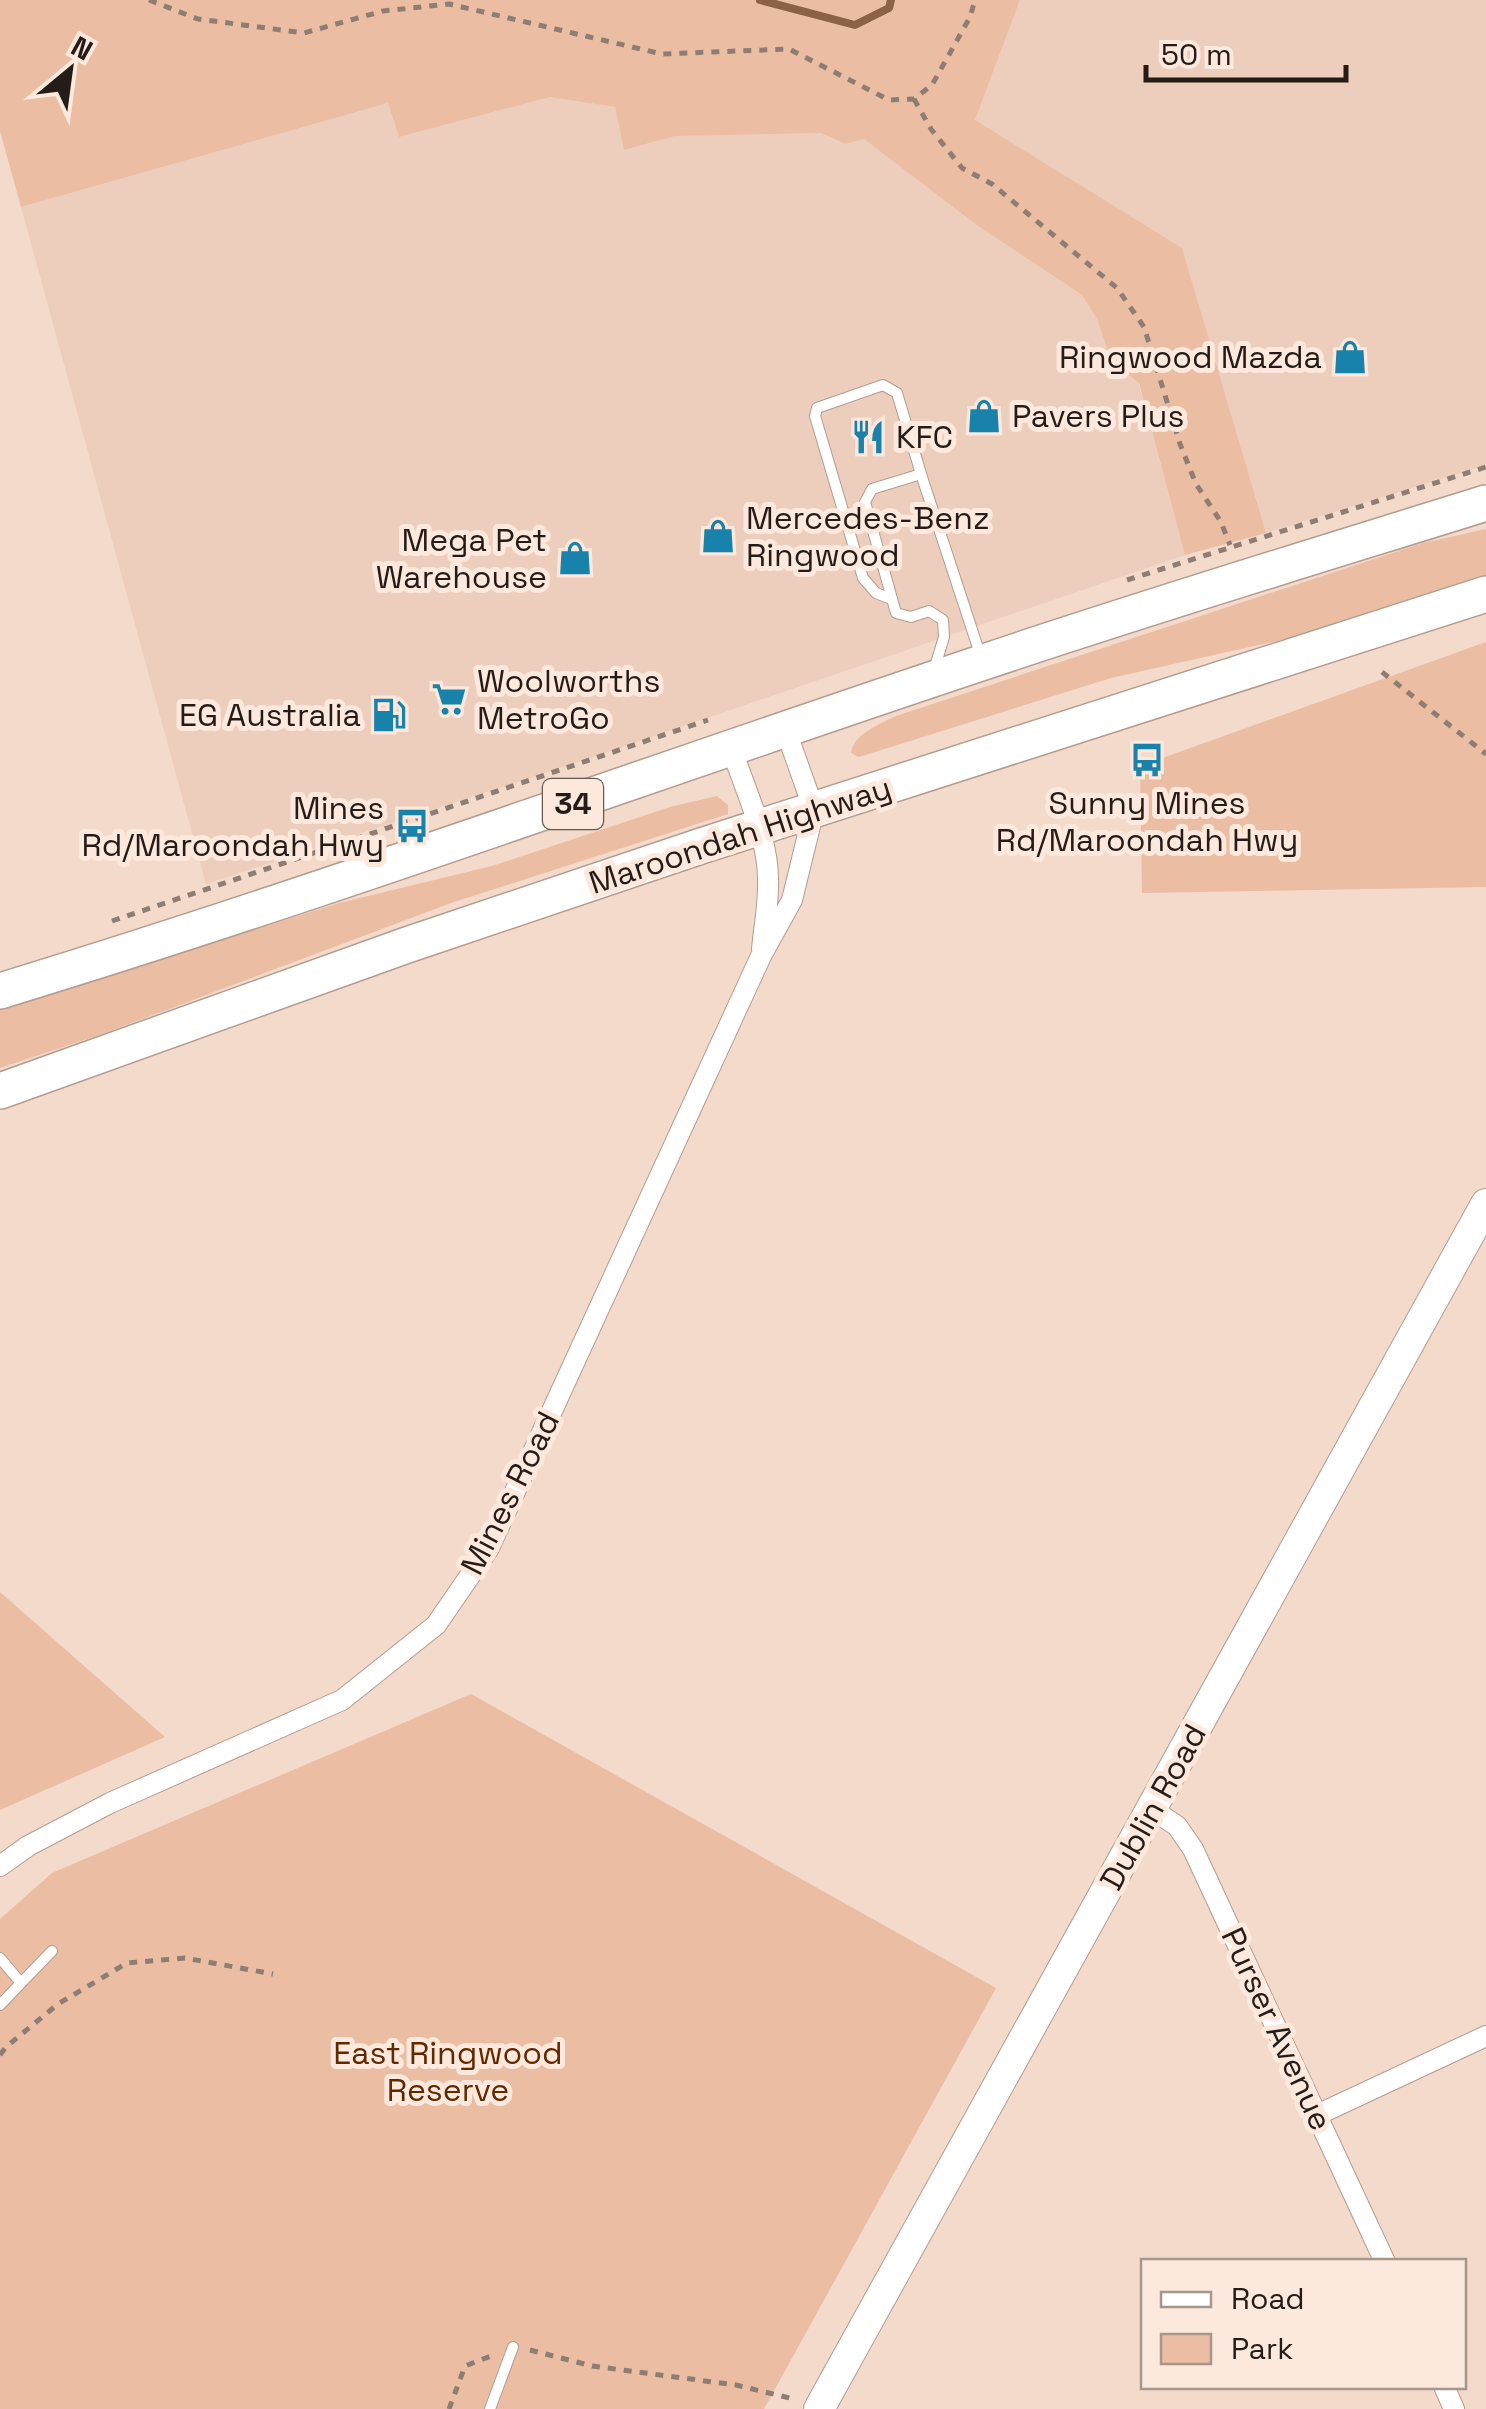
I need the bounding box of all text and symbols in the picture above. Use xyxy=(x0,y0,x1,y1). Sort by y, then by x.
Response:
north arrow xyxy=(20,20,120,120)
scale bar xyxy=(1146,20,1346,82)
text: N xyxy=(65,28,99,68)
text: 50 m xyxy=(1161,35,1232,74)
place label: Ringwood Mazda xyxy=(1059,337,1322,377)
shop icon: Ringwood Mazda xyxy=(1331,338,1369,376)
place label: Pavers Plus xyxy=(1012,396,1184,436)
shop icon: Pavers Plus xyxy=(965,397,1003,435)
place label: KFC xyxy=(896,417,953,457)
restaurant icon: KFC xyxy=(849,418,887,456)
place label: Mercedes-Benz Ringwood xyxy=(746,498,990,575)
shop icon: Mercedes-Benz Ringwood xyxy=(699,517,737,555)
place label: Mega Pet Warehouse xyxy=(376,520,547,597)
shop icon: Mega Pet Warehouse xyxy=(556,539,594,577)
place label: Woolworths MetroGo xyxy=(477,661,660,738)
supermarket icon: Woolworths MetroGo xyxy=(430,680,468,718)
place label: EG Australia xyxy=(179,695,361,735)
fuel station icon: EG Australia xyxy=(370,696,408,734)
bus stop icon: Sunny Mines Rd/Maroondah Hwy xyxy=(1128,741,1166,779)
street label: Maroondah Highway xyxy=(584,767,896,903)
road number: 34 xyxy=(543,779,603,829)
place label: Sunny Mines Rd/Maroondah Hwy xyxy=(996,783,1298,860)
place label: Mines Rd/Maroondah Hwy xyxy=(82,788,384,865)
bus stop icon: Mines Rd/Maroondah Hwy xyxy=(393,807,431,845)
street label: Mines Road xyxy=(452,1405,568,1581)
street label: Dublin Road xyxy=(1091,1717,1215,1897)
street label: Purser Avenue xyxy=(1213,1921,1341,2137)
park label: East Ringwood Reserve xyxy=(333,2033,563,2110)
legend xyxy=(1141,2259,1466,2389)
text: Road xyxy=(1231,2279,1305,2318)
text: Park xyxy=(1231,2329,1293,2368)

